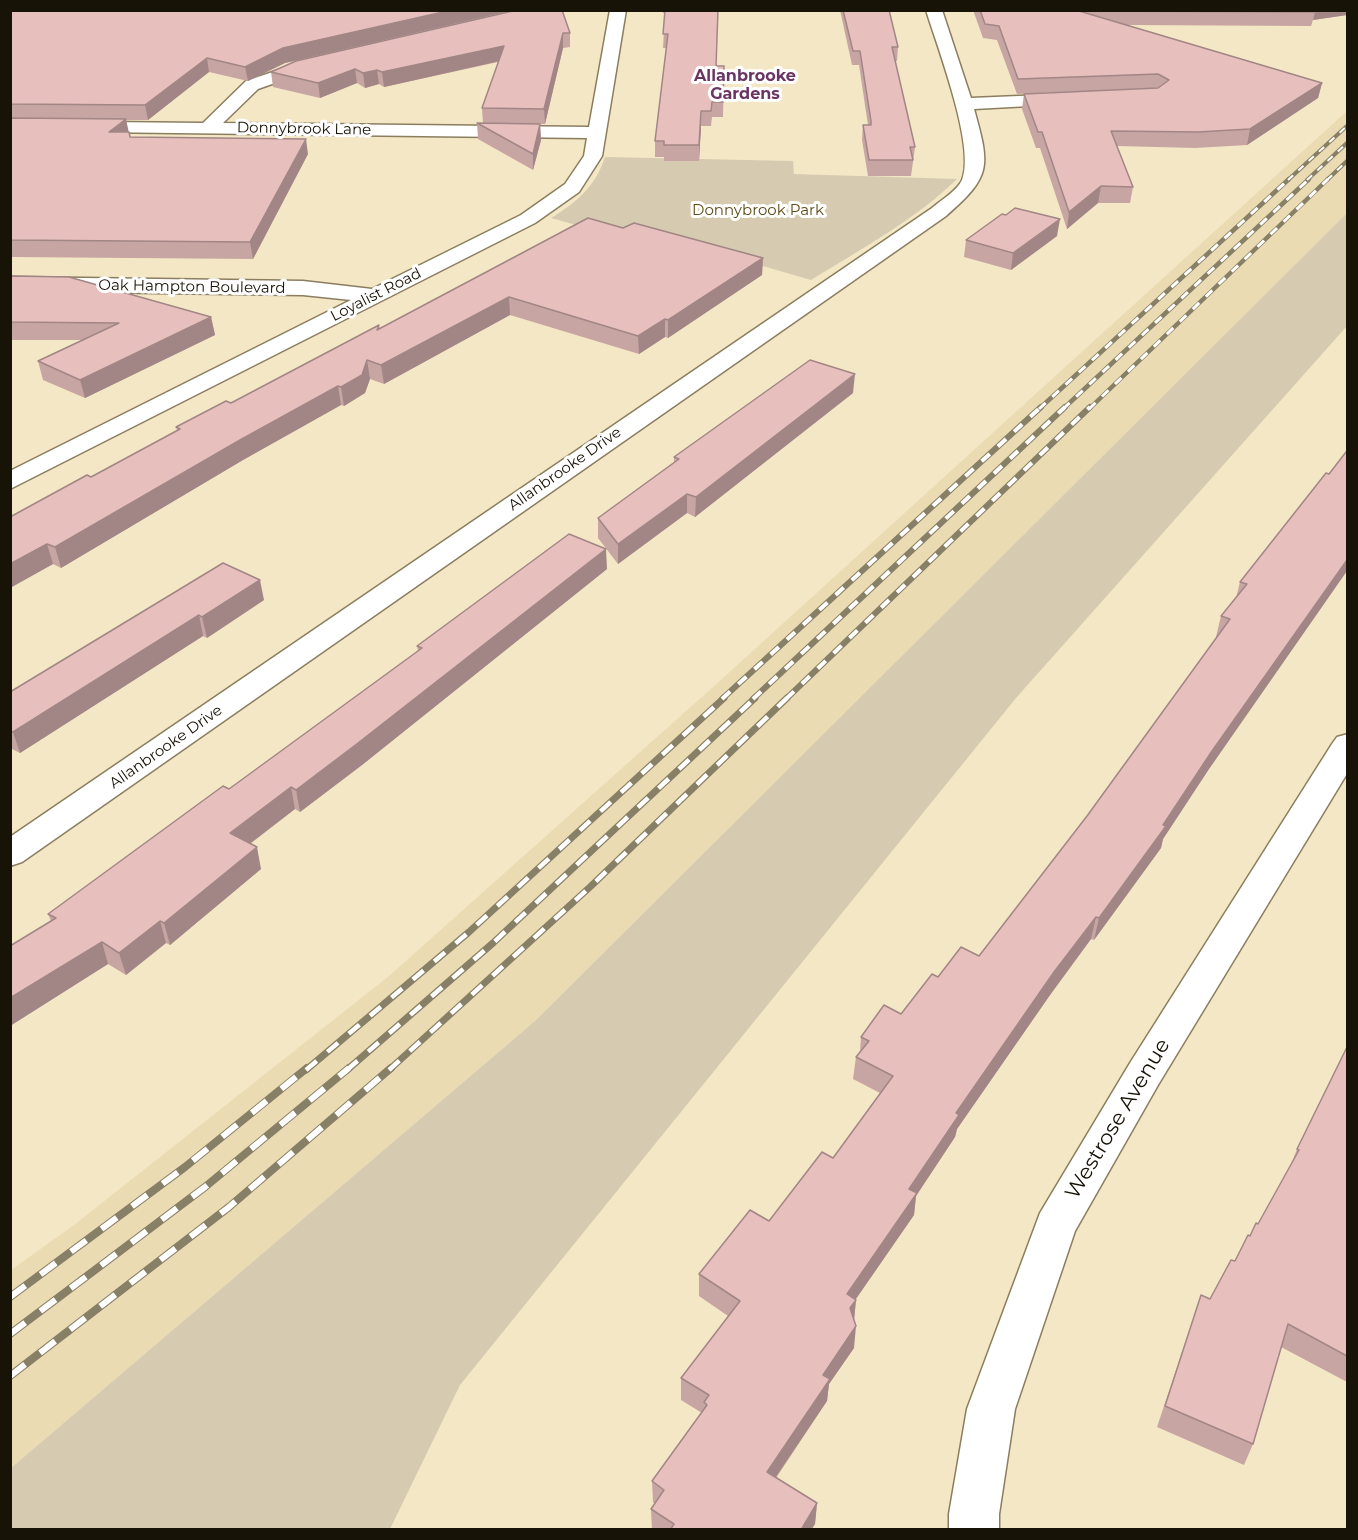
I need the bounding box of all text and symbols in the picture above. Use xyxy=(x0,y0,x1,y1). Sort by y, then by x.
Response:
district label: Allanbrooke Gardens xyxy=(694,66,796,104)
street label: Donnybrook Lane xyxy=(237,119,371,139)
park label: Donnybrook Park xyxy=(692,202,824,220)
street label: Loyalist Road xyxy=(328,264,424,326)
street label: Oak Hampton Boulevard xyxy=(98,276,286,298)
street label: Allanbrooke Drive xyxy=(505,423,625,515)
street label: Allanbrooke Drive xyxy=(106,701,226,793)
street label: Westrose Avenue xyxy=(1060,1034,1176,1204)

